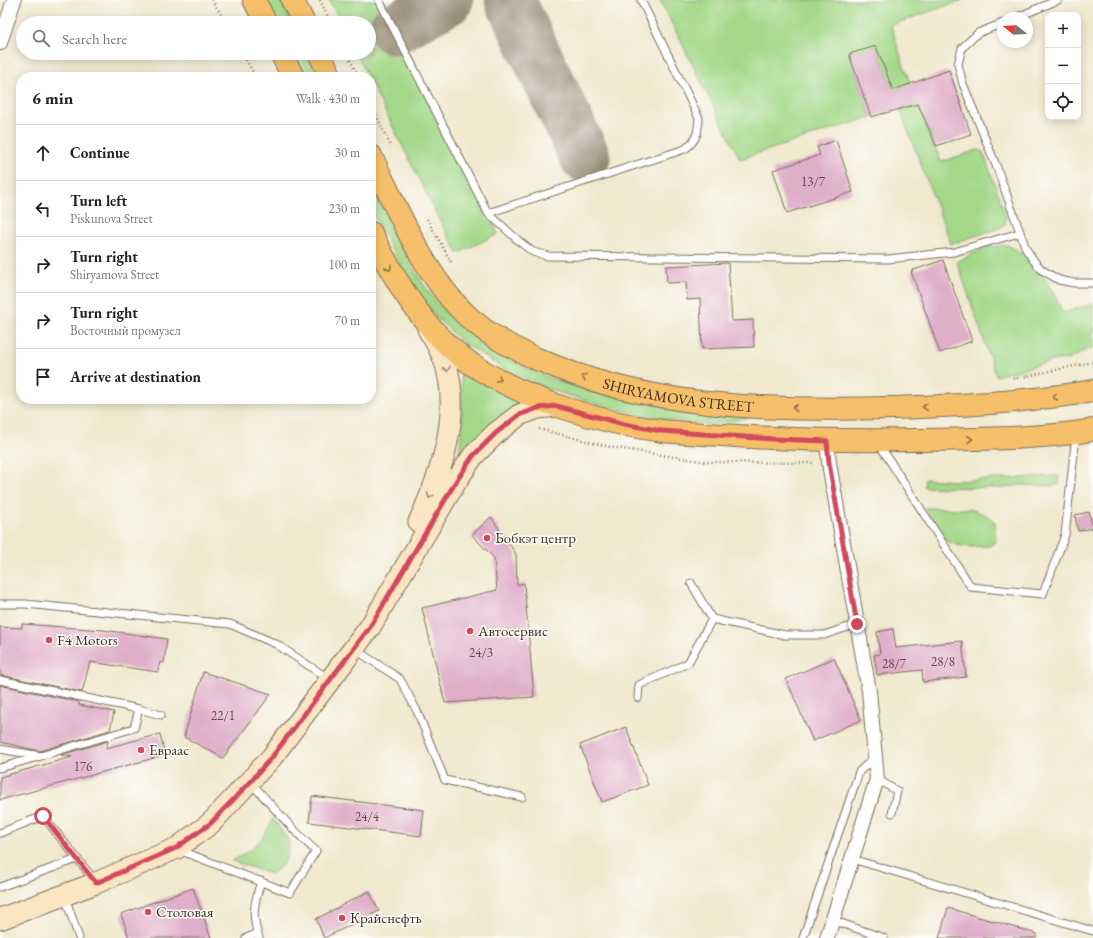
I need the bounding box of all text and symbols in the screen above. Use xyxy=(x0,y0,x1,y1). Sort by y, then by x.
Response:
north arrow xyxy=(997,12,1033,48)
map controls xyxy=(1045,12,1081,120)
button: + xyxy=(1045,12,1081,48)
search box xyxy=(16,16,376,60)
icon: search xyxy=(30,27,52,49)
text: Search here xyxy=(62,29,127,48)
button: − xyxy=(1045,48,1081,84)
button: locate xyxy=(1045,84,1081,120)
text: 6 min xyxy=(32,87,73,109)
text: Walk · 430 m xyxy=(296,90,360,107)
icon: ahead xyxy=(32,142,54,164)
text: Continue xyxy=(70,143,130,162)
text: 30 m xyxy=(335,144,360,161)
house number: 13/7 xyxy=(801,173,826,190)
text: Turn left xyxy=(70,191,127,210)
icon: left xyxy=(32,198,54,220)
text: 230 m xyxy=(329,200,360,217)
text: Piskunova Street xyxy=(70,210,152,227)
text: Turn right xyxy=(70,247,138,266)
icon: right xyxy=(32,254,54,276)
text: 100 m xyxy=(329,256,360,273)
one-way arrow xyxy=(385,264,392,271)
text: Shiryamova Street xyxy=(70,266,159,283)
text: Turn right xyxy=(70,303,138,322)
icon: right xyxy=(32,310,54,332)
text: 70 m xyxy=(335,312,360,329)
text: Восточный промузел xyxy=(70,322,181,339)
one-way arrow xyxy=(442,365,451,372)
icon: arrive xyxy=(32,366,54,388)
text: Arrive at destination xyxy=(70,367,201,386)
one-way arrow xyxy=(581,373,588,382)
street label: SHIRYAMOVA STREET xyxy=(601,373,755,416)
one-way arrow xyxy=(495,375,502,382)
one-way arrow xyxy=(1052,392,1058,401)
one-way arrow xyxy=(922,403,928,411)
one-way arrow xyxy=(792,404,798,412)
one-way arrow xyxy=(967,435,973,443)
one-way arrow xyxy=(427,492,435,499)
place label: Бобкэт центр xyxy=(495,528,576,547)
marker: Бобкэт центр xyxy=(482,533,492,543)
route end xyxy=(848,615,866,633)
place label: Автосервис xyxy=(477,621,548,640)
marker: Автосервис xyxy=(465,626,475,636)
place label: F4 Motors xyxy=(57,630,118,649)
marker: F4 Motors xyxy=(44,635,54,645)
house number: 24/3 xyxy=(469,644,493,661)
house number: 28/8 xyxy=(931,653,955,670)
house number: 28/7 xyxy=(882,655,907,672)
house number: 22/1 xyxy=(211,707,235,724)
place label: Евраас xyxy=(149,740,189,759)
marker: Евраас xyxy=(136,745,146,755)
house number: 176 xyxy=(74,758,92,775)
route start xyxy=(34,807,52,825)
house number: 24/4 xyxy=(355,808,380,825)
place label: Столовая xyxy=(156,902,214,921)
marker: Столовая xyxy=(143,907,153,917)
place label: Крайснефть xyxy=(350,908,422,927)
marker: Крайснефть xyxy=(337,913,347,923)

